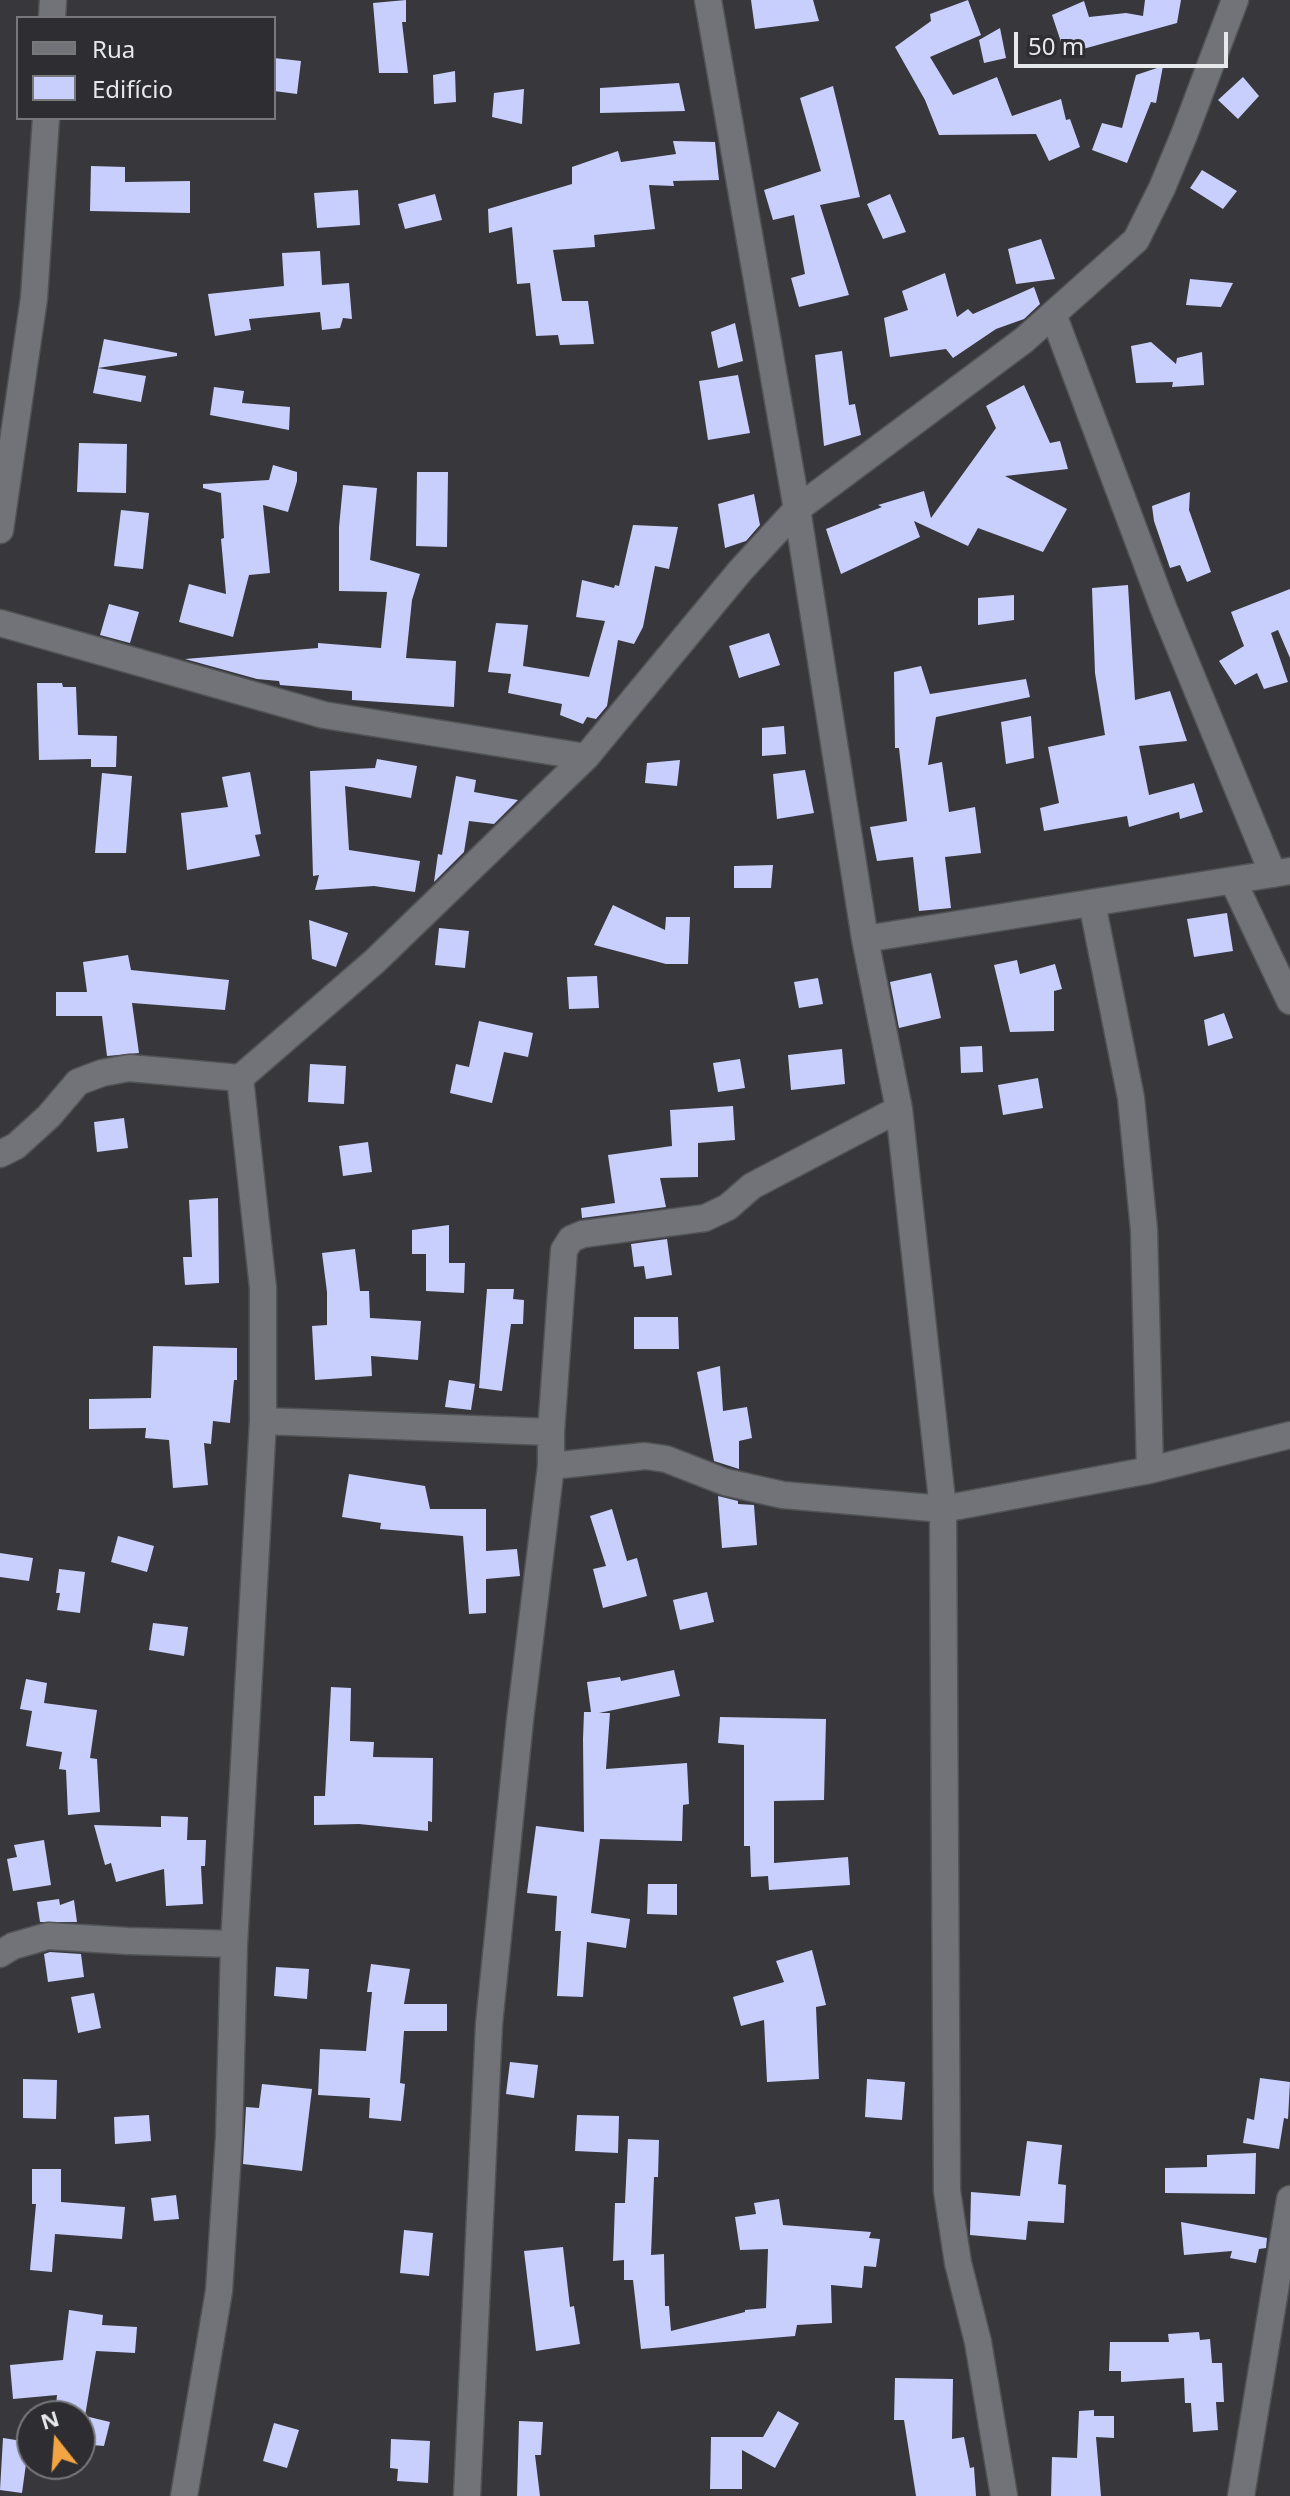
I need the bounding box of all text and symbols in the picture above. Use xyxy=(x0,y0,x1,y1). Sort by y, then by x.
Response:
legend xyxy=(16,16,276,120)
scale bar xyxy=(1018,16,1232,66)
text: 50 m xyxy=(1028,29,1084,62)
text: Rua xyxy=(92,32,135,65)
text: Edifício xyxy=(92,72,173,105)
north arrow xyxy=(16,2400,96,2480)
text: N xyxy=(37,2402,63,2436)

